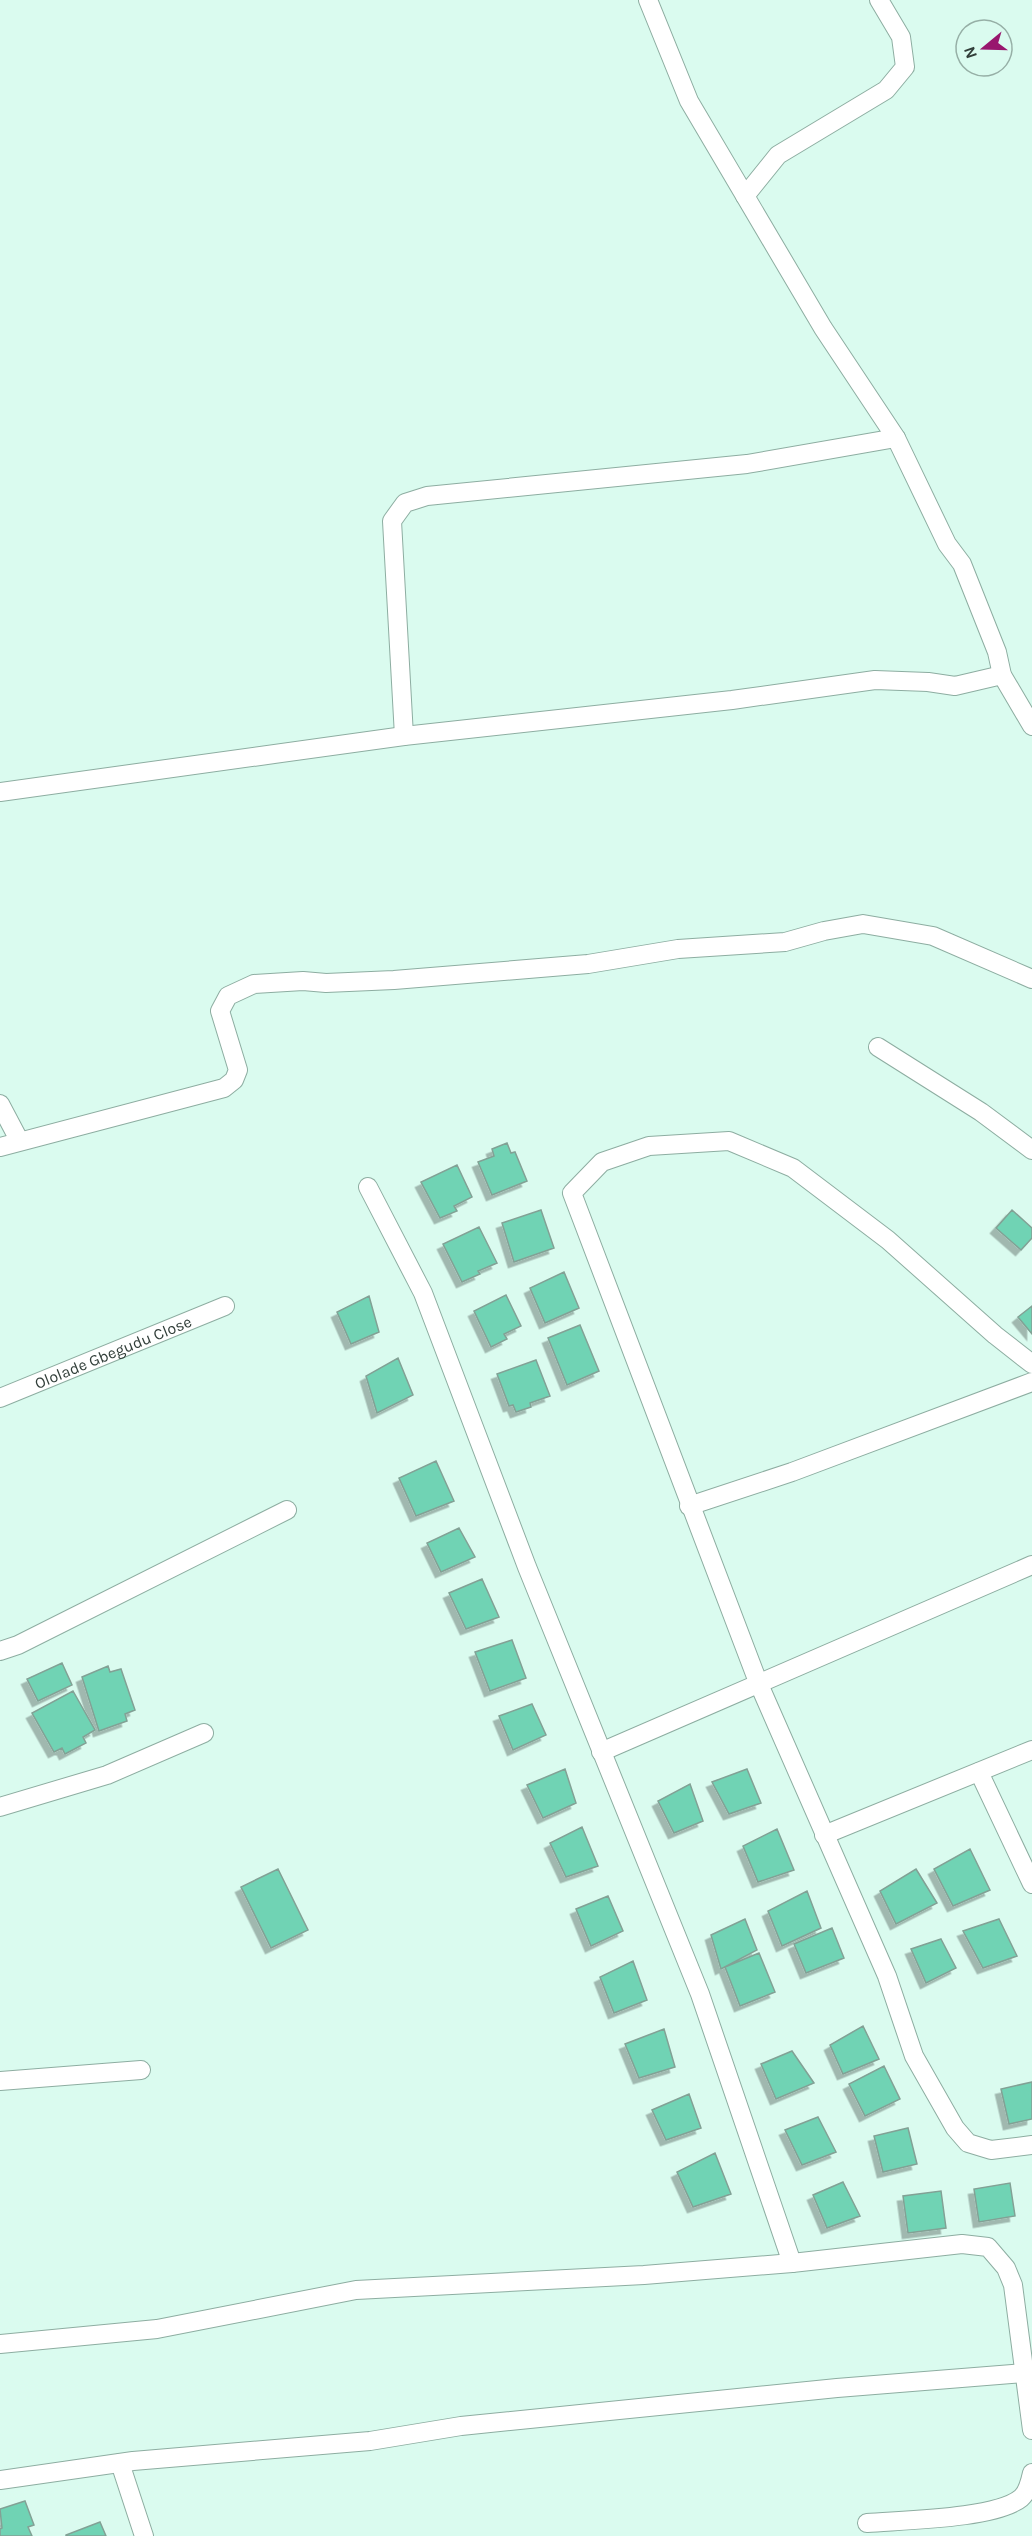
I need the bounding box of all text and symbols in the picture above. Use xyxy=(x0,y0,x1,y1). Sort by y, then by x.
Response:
north arrow xyxy=(954,18,1014,78)
text: N xyxy=(959,44,981,61)
street label: Ololade Gbegudu Close xyxy=(32,1312,194,1393)

